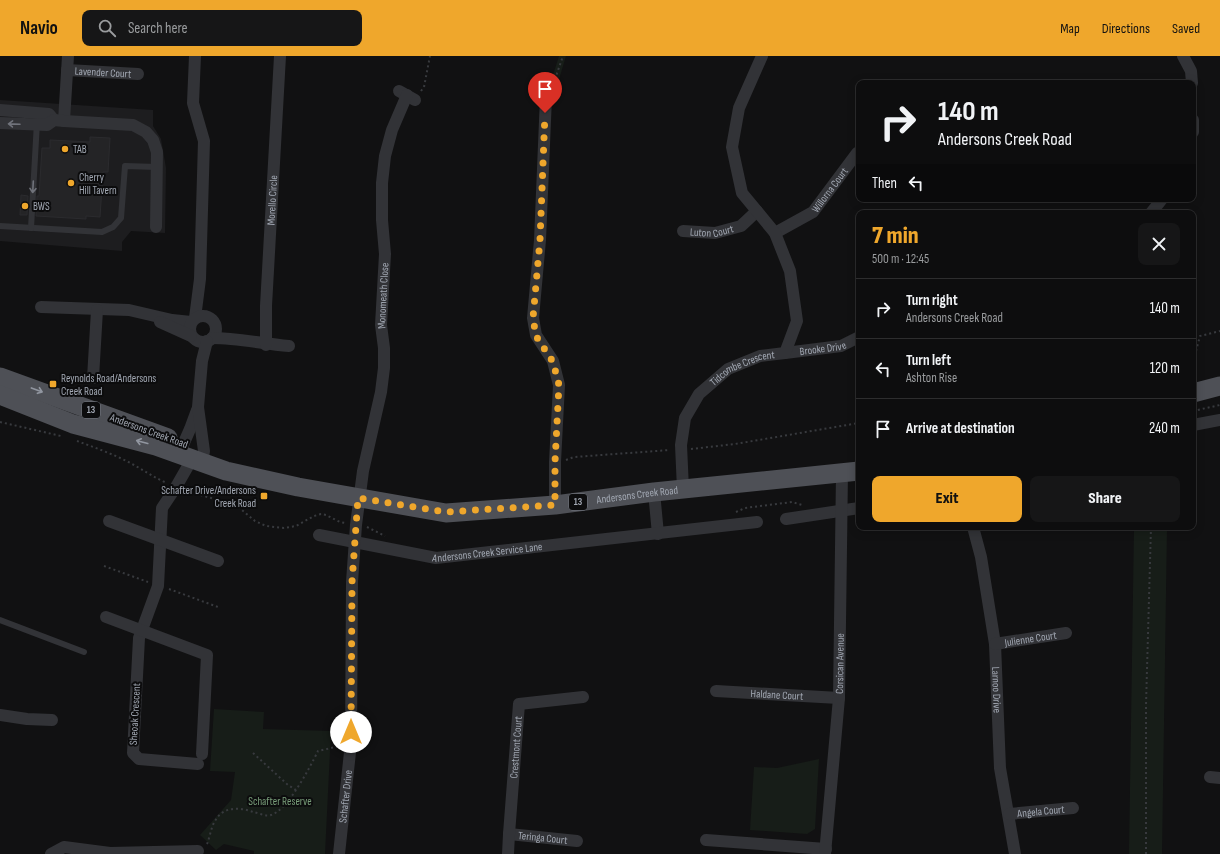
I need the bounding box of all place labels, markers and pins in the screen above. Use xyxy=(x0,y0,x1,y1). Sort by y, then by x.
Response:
pin xyxy=(528,72,562,113)
place label: TAB xyxy=(73,143,87,156)
marker: TAB xyxy=(60,144,70,154)
place label: Cherry Hill Tavern xyxy=(79,171,117,197)
marker: Cherry Hill Tavern xyxy=(66,178,76,188)
place label: BWS xyxy=(33,200,50,213)
marker: BWS xyxy=(20,201,30,211)
place label: Reynolds Road/Andersons Creek Road xyxy=(61,372,156,398)
marker: Reynolds Road/Andersons Creek Road xyxy=(48,379,58,389)
place label: Schafter Drive/Andersons Creek Road xyxy=(161,484,256,510)
marker: Schafter Drive/Andersons Creek Road xyxy=(259,491,269,501)

